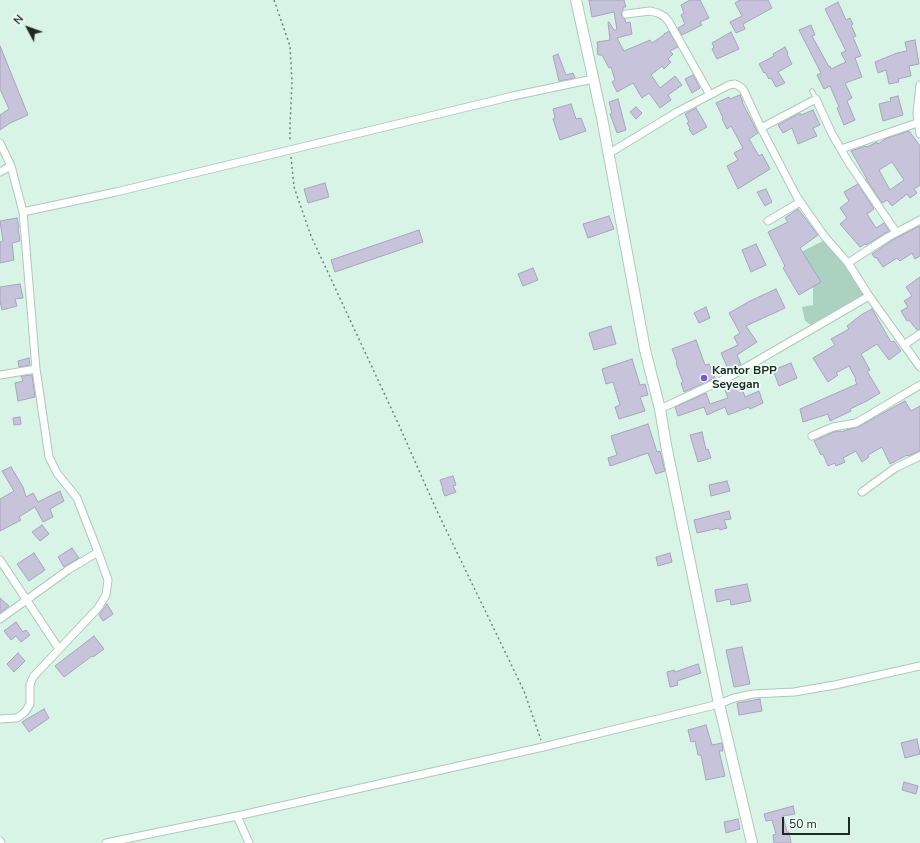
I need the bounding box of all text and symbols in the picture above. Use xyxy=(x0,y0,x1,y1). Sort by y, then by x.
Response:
north arrow xyxy=(8,8,48,48)
text: N xyxy=(10,12,27,28)
place label: Kantor BPP Seyegan xyxy=(712,364,777,392)
marker: Kantor BPP Seyegan xyxy=(699,373,709,383)
scale bar xyxy=(784,809,852,835)
text: 50 m xyxy=(789,816,817,832)

